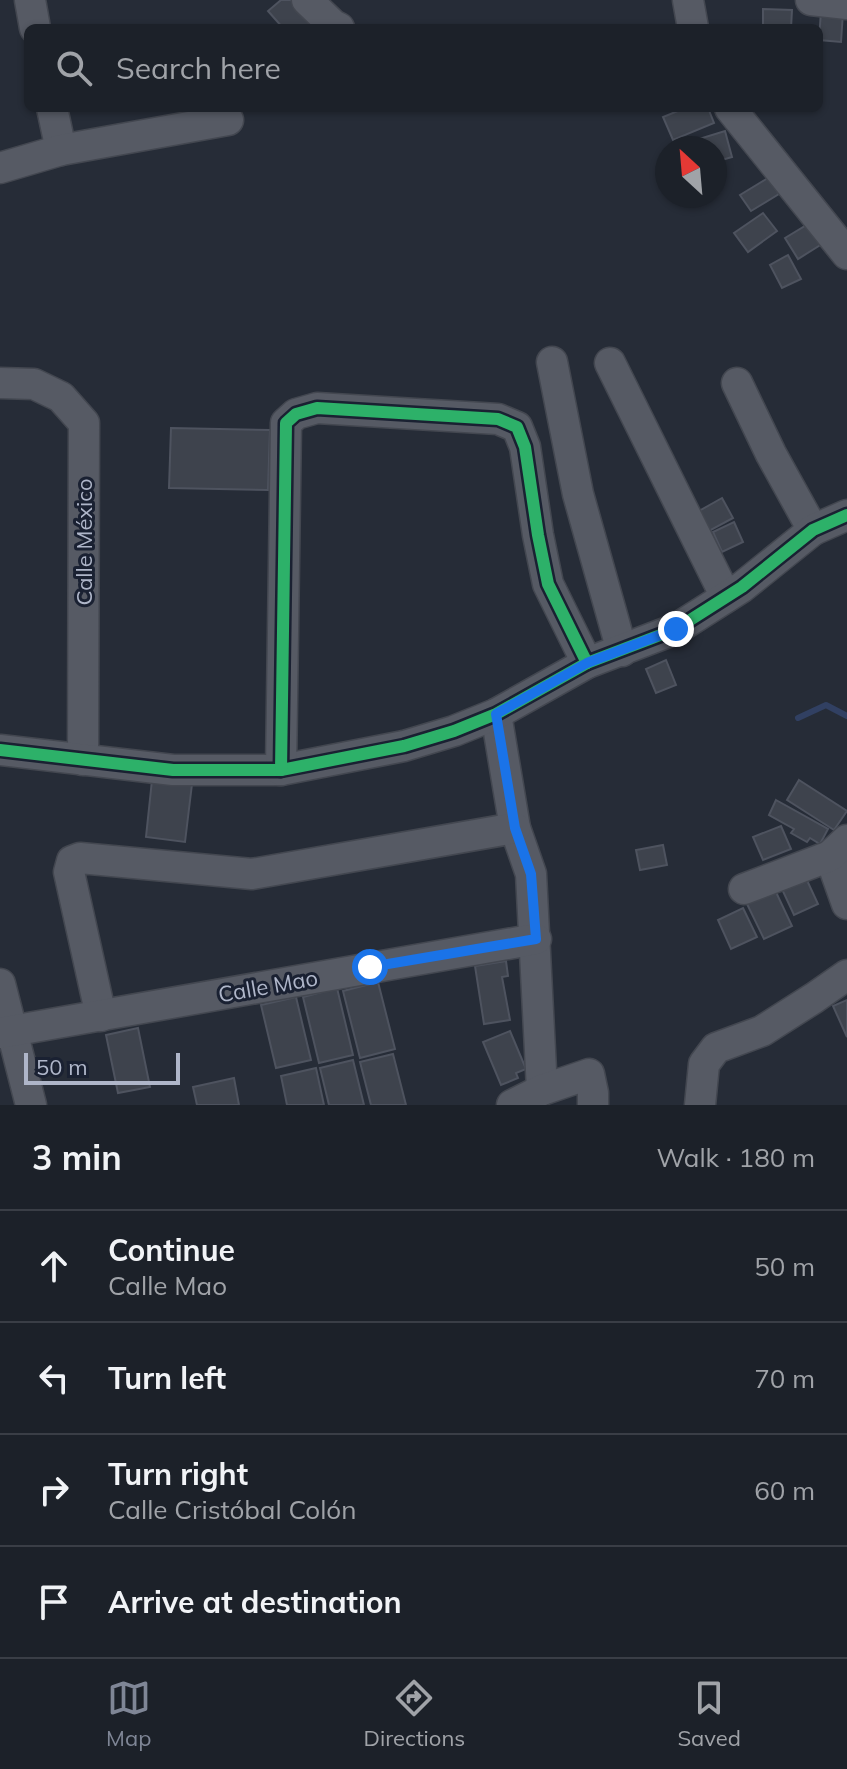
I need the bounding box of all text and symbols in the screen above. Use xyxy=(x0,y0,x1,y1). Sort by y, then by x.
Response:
search box xyxy=(24,24,823,112)
icon: search xyxy=(52,46,96,90)
text: Search here xyxy=(116,49,281,87)
north arrow xyxy=(655,136,727,208)
street label: Calle México xyxy=(70,478,98,606)
route end xyxy=(658,611,694,647)
route start xyxy=(352,949,388,985)
street label: Calle Mao xyxy=(216,963,320,1009)
scale bar xyxy=(24,1049,180,1085)
text: 50 m xyxy=(36,1053,87,1081)
text: 3 min xyxy=(32,1136,122,1179)
text: Walk · 180 m xyxy=(656,1141,815,1174)
text: Continue xyxy=(108,1231,235,1269)
icon: ahead xyxy=(32,1244,76,1288)
text: 50 m xyxy=(754,1250,815,1283)
text: Calle Mao xyxy=(108,1269,227,1302)
icon: left xyxy=(32,1356,76,1400)
text: Turn left xyxy=(108,1359,226,1397)
text: 70 m xyxy=(754,1362,815,1395)
text: Turn right xyxy=(108,1455,248,1493)
icon: right xyxy=(32,1468,76,1512)
text: 60 m xyxy=(754,1474,815,1507)
text: Calle Cristóbal Colón xyxy=(108,1493,356,1526)
icon: arrive xyxy=(32,1580,76,1624)
text: Arrive at destination xyxy=(108,1583,402,1621)
tab: Map xyxy=(106,1676,151,1752)
tab: Directions xyxy=(364,1676,465,1752)
tab: Saved xyxy=(677,1676,741,1752)

